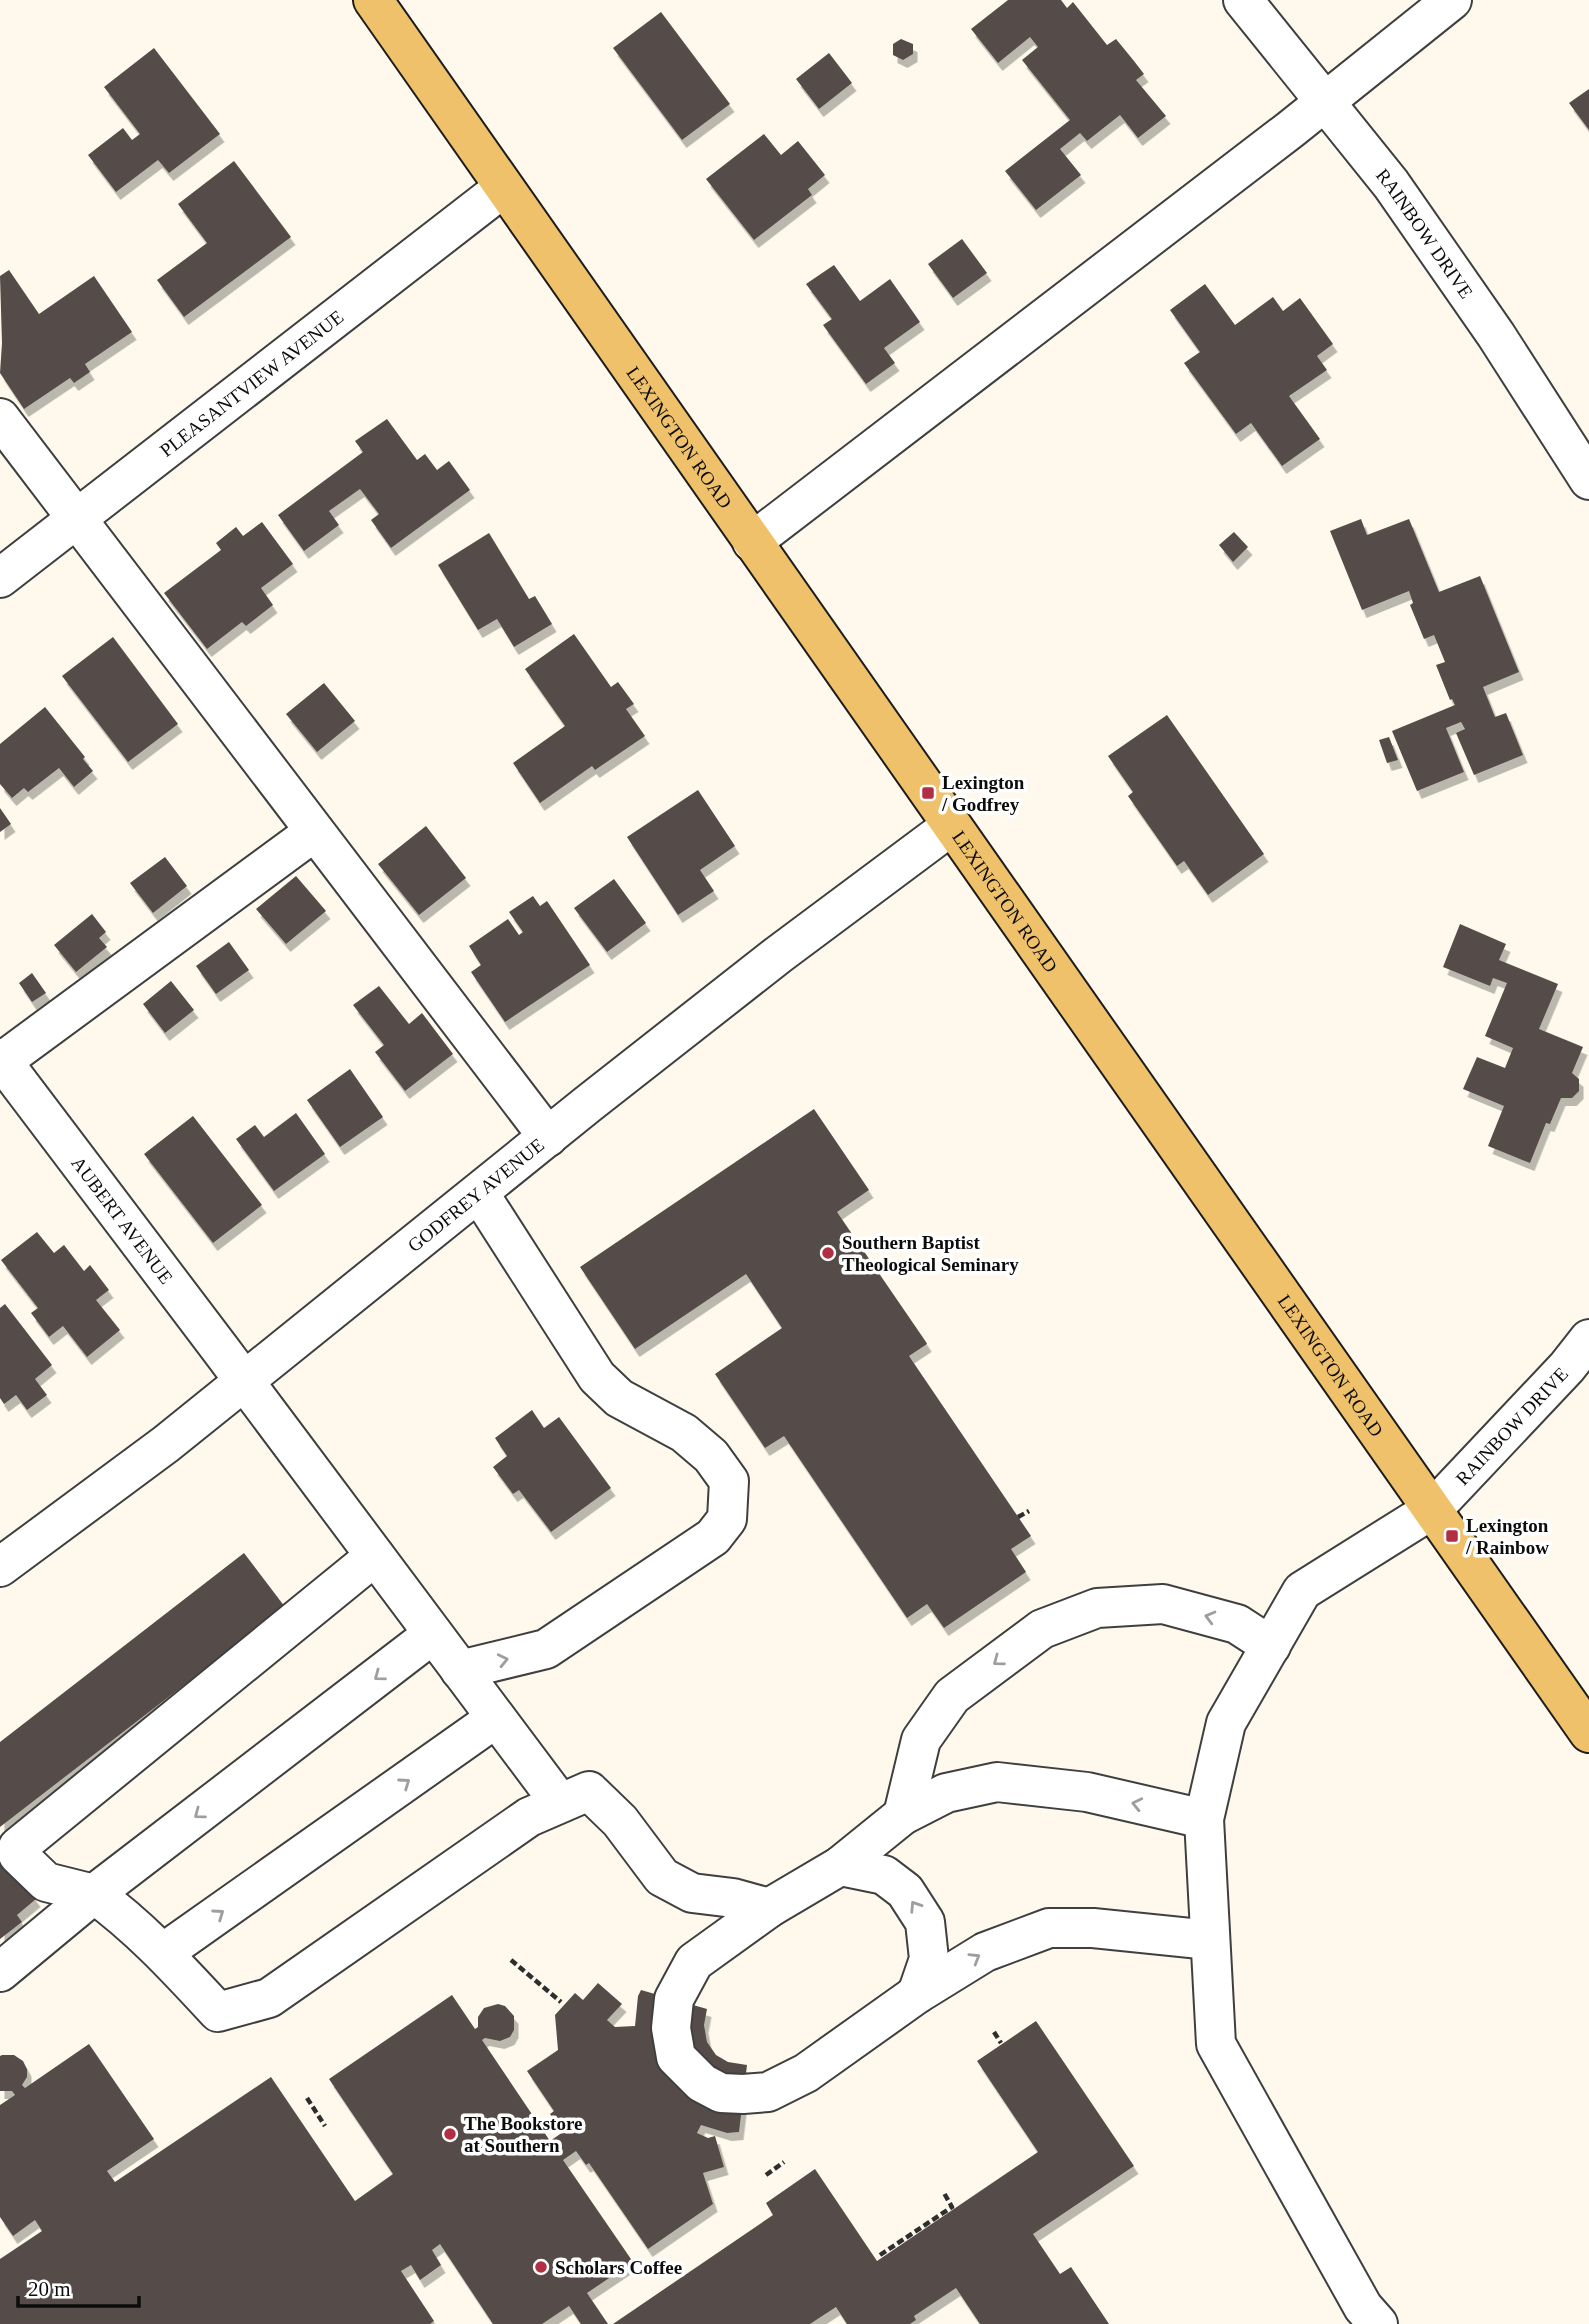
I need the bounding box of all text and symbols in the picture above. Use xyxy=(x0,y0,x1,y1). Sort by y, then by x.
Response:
street label: RAINBOW DRIVE xyxy=(1372,164,1478,302)
street label: PLEASANTVIEW AVENUE xyxy=(156,306,347,461)
street label: LEXINGTON ROAD xyxy=(623,362,737,512)
place label: Lexington / Godfrey xyxy=(941,772,1025,815)
marker: Lexington / Godfrey xyxy=(920,785,936,801)
street label: LEXINGTON ROAD xyxy=(949,826,1062,976)
street label: GODFREY AVENUE xyxy=(403,1134,548,1256)
street label: AUBERT AVENUE xyxy=(68,1152,177,1288)
place label: Southern Baptist Theological Seminary xyxy=(842,1232,1019,1275)
marker: Southern Baptist Theological Seminary xyxy=(820,1245,836,1261)
street label: LEXINGTON ROAD xyxy=(1274,1291,1388,1440)
street label: RAINBOW DRIVE xyxy=(1451,1363,1572,1489)
place label: Lexington / Rainbow xyxy=(1465,1515,1549,1558)
marker: Lexington / Rainbow xyxy=(1444,1528,1460,1544)
one-way arrow xyxy=(1204,1611,1216,1625)
one-way arrow xyxy=(994,1653,1006,1666)
one-way arrow xyxy=(497,1654,509,1668)
one-way arrow xyxy=(374,1667,387,1680)
one-way arrow xyxy=(397,1778,410,1791)
one-way arrow xyxy=(1131,1798,1143,1812)
one-way arrow xyxy=(194,1806,206,1819)
one-way arrow xyxy=(910,1901,923,1914)
one-way arrow xyxy=(211,1910,224,1922)
one-way arrow xyxy=(968,1954,981,1967)
place label: The Bookstore at Southern xyxy=(464,2113,582,2156)
marker: The Bookstore at Southern xyxy=(442,2126,458,2142)
place label: Scholars Coffee xyxy=(555,2257,682,2278)
marker: Scholars Coffee xyxy=(533,2259,549,2275)
scale bar xyxy=(18,2264,138,2308)
text: 20 m xyxy=(28,2277,71,2301)

